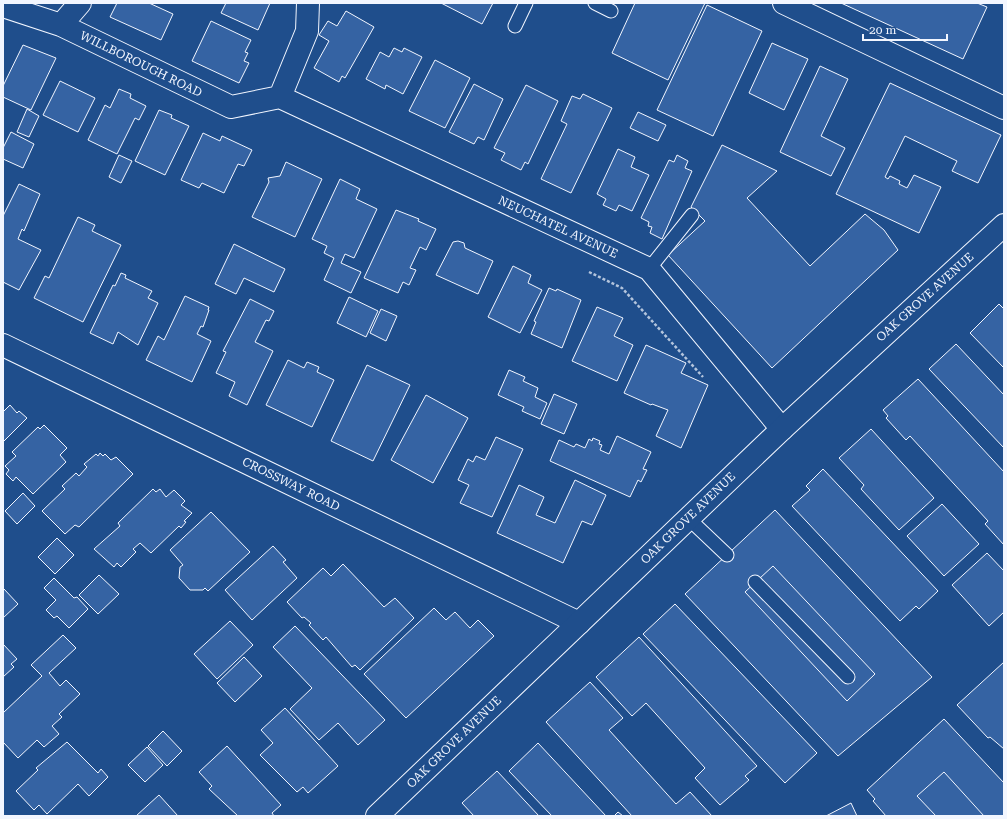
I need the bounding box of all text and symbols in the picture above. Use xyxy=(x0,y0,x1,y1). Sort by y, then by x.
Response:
scale bar xyxy=(863,16,947,42)
text: 20 m xyxy=(869,23,896,37)
street label: WILLBOROUGH ROAD xyxy=(78,28,204,100)
street label: NEUCHATEL AVENUE xyxy=(496,193,620,261)
street label: OAK GROVE AVENUE xyxy=(873,250,977,344)
street label: CROSSWAY ROAD xyxy=(240,454,342,514)
street label: OAK GROVE AVENUE xyxy=(638,469,738,567)
street label: OAK GROVE AVENUE xyxy=(404,693,504,791)

